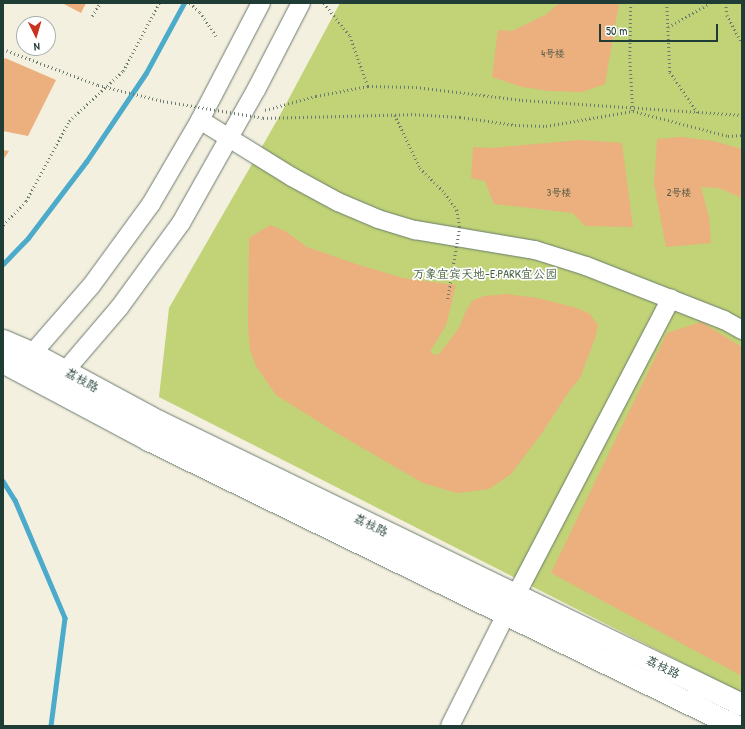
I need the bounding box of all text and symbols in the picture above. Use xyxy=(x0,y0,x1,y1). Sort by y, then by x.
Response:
north arrow xyxy=(16,16,56,56)
scale bar xyxy=(601,16,720,42)
text: 50 m xyxy=(606,22,627,39)
text: N xyxy=(33,40,40,54)
house number: 4号楼 xyxy=(541,48,565,60)
house number: 3号楼 xyxy=(547,187,571,199)
house number: 2号楼 xyxy=(667,187,691,199)
park label: 万象宜宾天地-E·PARK宜公园 xyxy=(413,267,557,281)
street label: 荔枝路 xyxy=(63,365,101,395)
street label: 荔枝路 xyxy=(352,511,390,539)
street label: 荔枝路 xyxy=(644,653,682,681)

